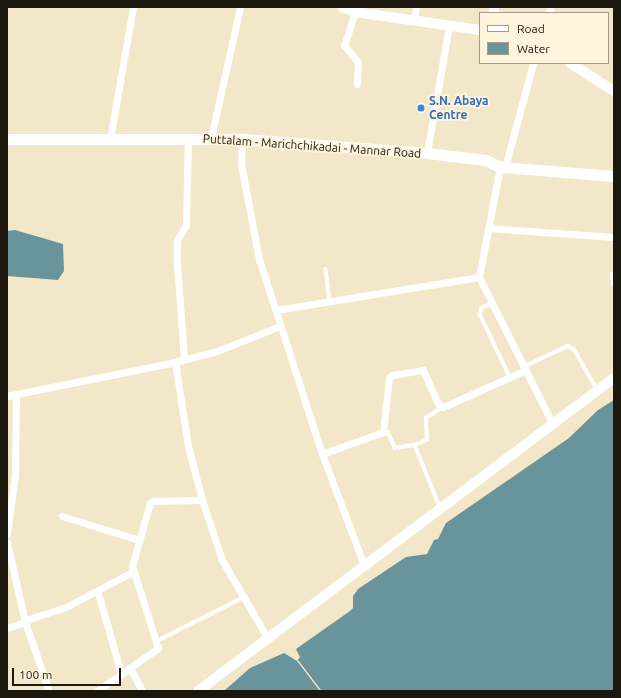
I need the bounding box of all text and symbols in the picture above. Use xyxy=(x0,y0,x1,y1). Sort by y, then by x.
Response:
legend xyxy=(479,12,609,64)
text: Road xyxy=(517,22,545,35)
text: Water xyxy=(517,42,550,55)
place label: S.N. Abaya Centre xyxy=(429,94,488,122)
marker: S.N. Abaya Centre xyxy=(416,103,426,113)
street label: Puttalam - Marichchikadai - Mannar Road xyxy=(202,131,422,161)
scale bar xyxy=(14,660,123,686)
text: 100 m xyxy=(19,668,52,681)

